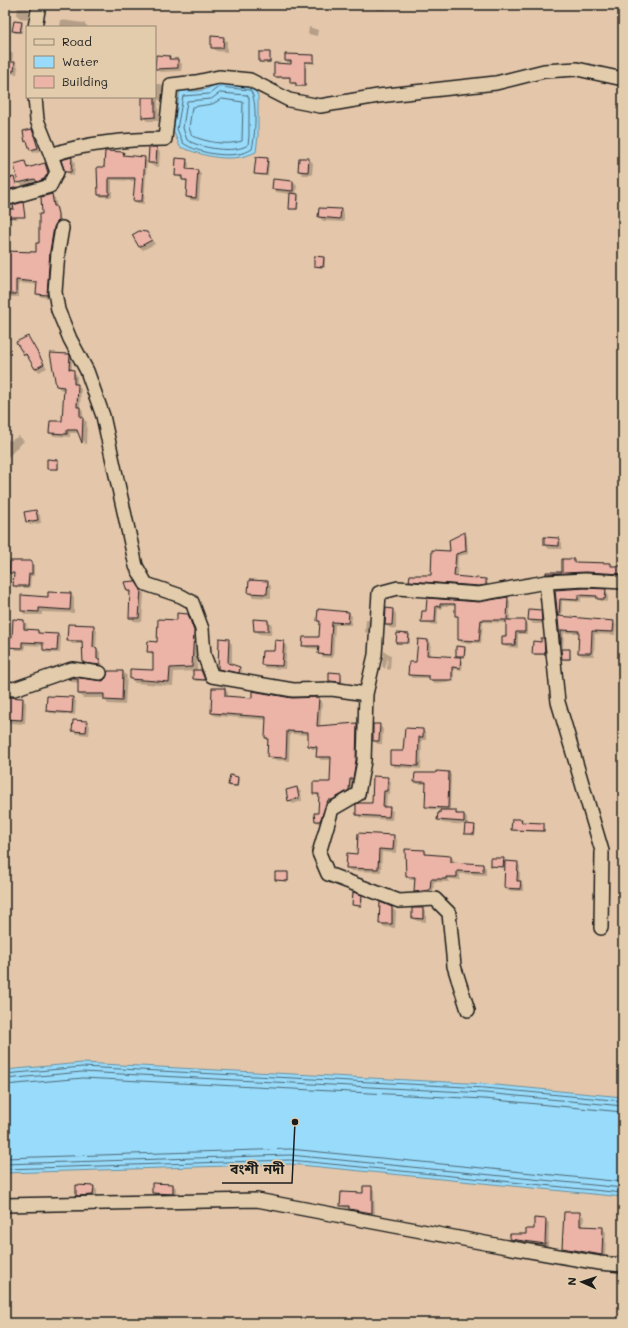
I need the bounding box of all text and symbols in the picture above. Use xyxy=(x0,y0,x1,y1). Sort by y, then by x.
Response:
legend xyxy=(26,26,156,98)
text: Road xyxy=(62,33,92,49)
text: Water xyxy=(62,53,99,69)
text: Building xyxy=(62,73,108,89)
callout: বংশী নদী xyxy=(222,1157,292,1183)
text: বংশী নদী xyxy=(229,1159,285,1178)
north arrow xyxy=(562,1262,602,1302)
text: N xyxy=(564,1277,579,1286)

